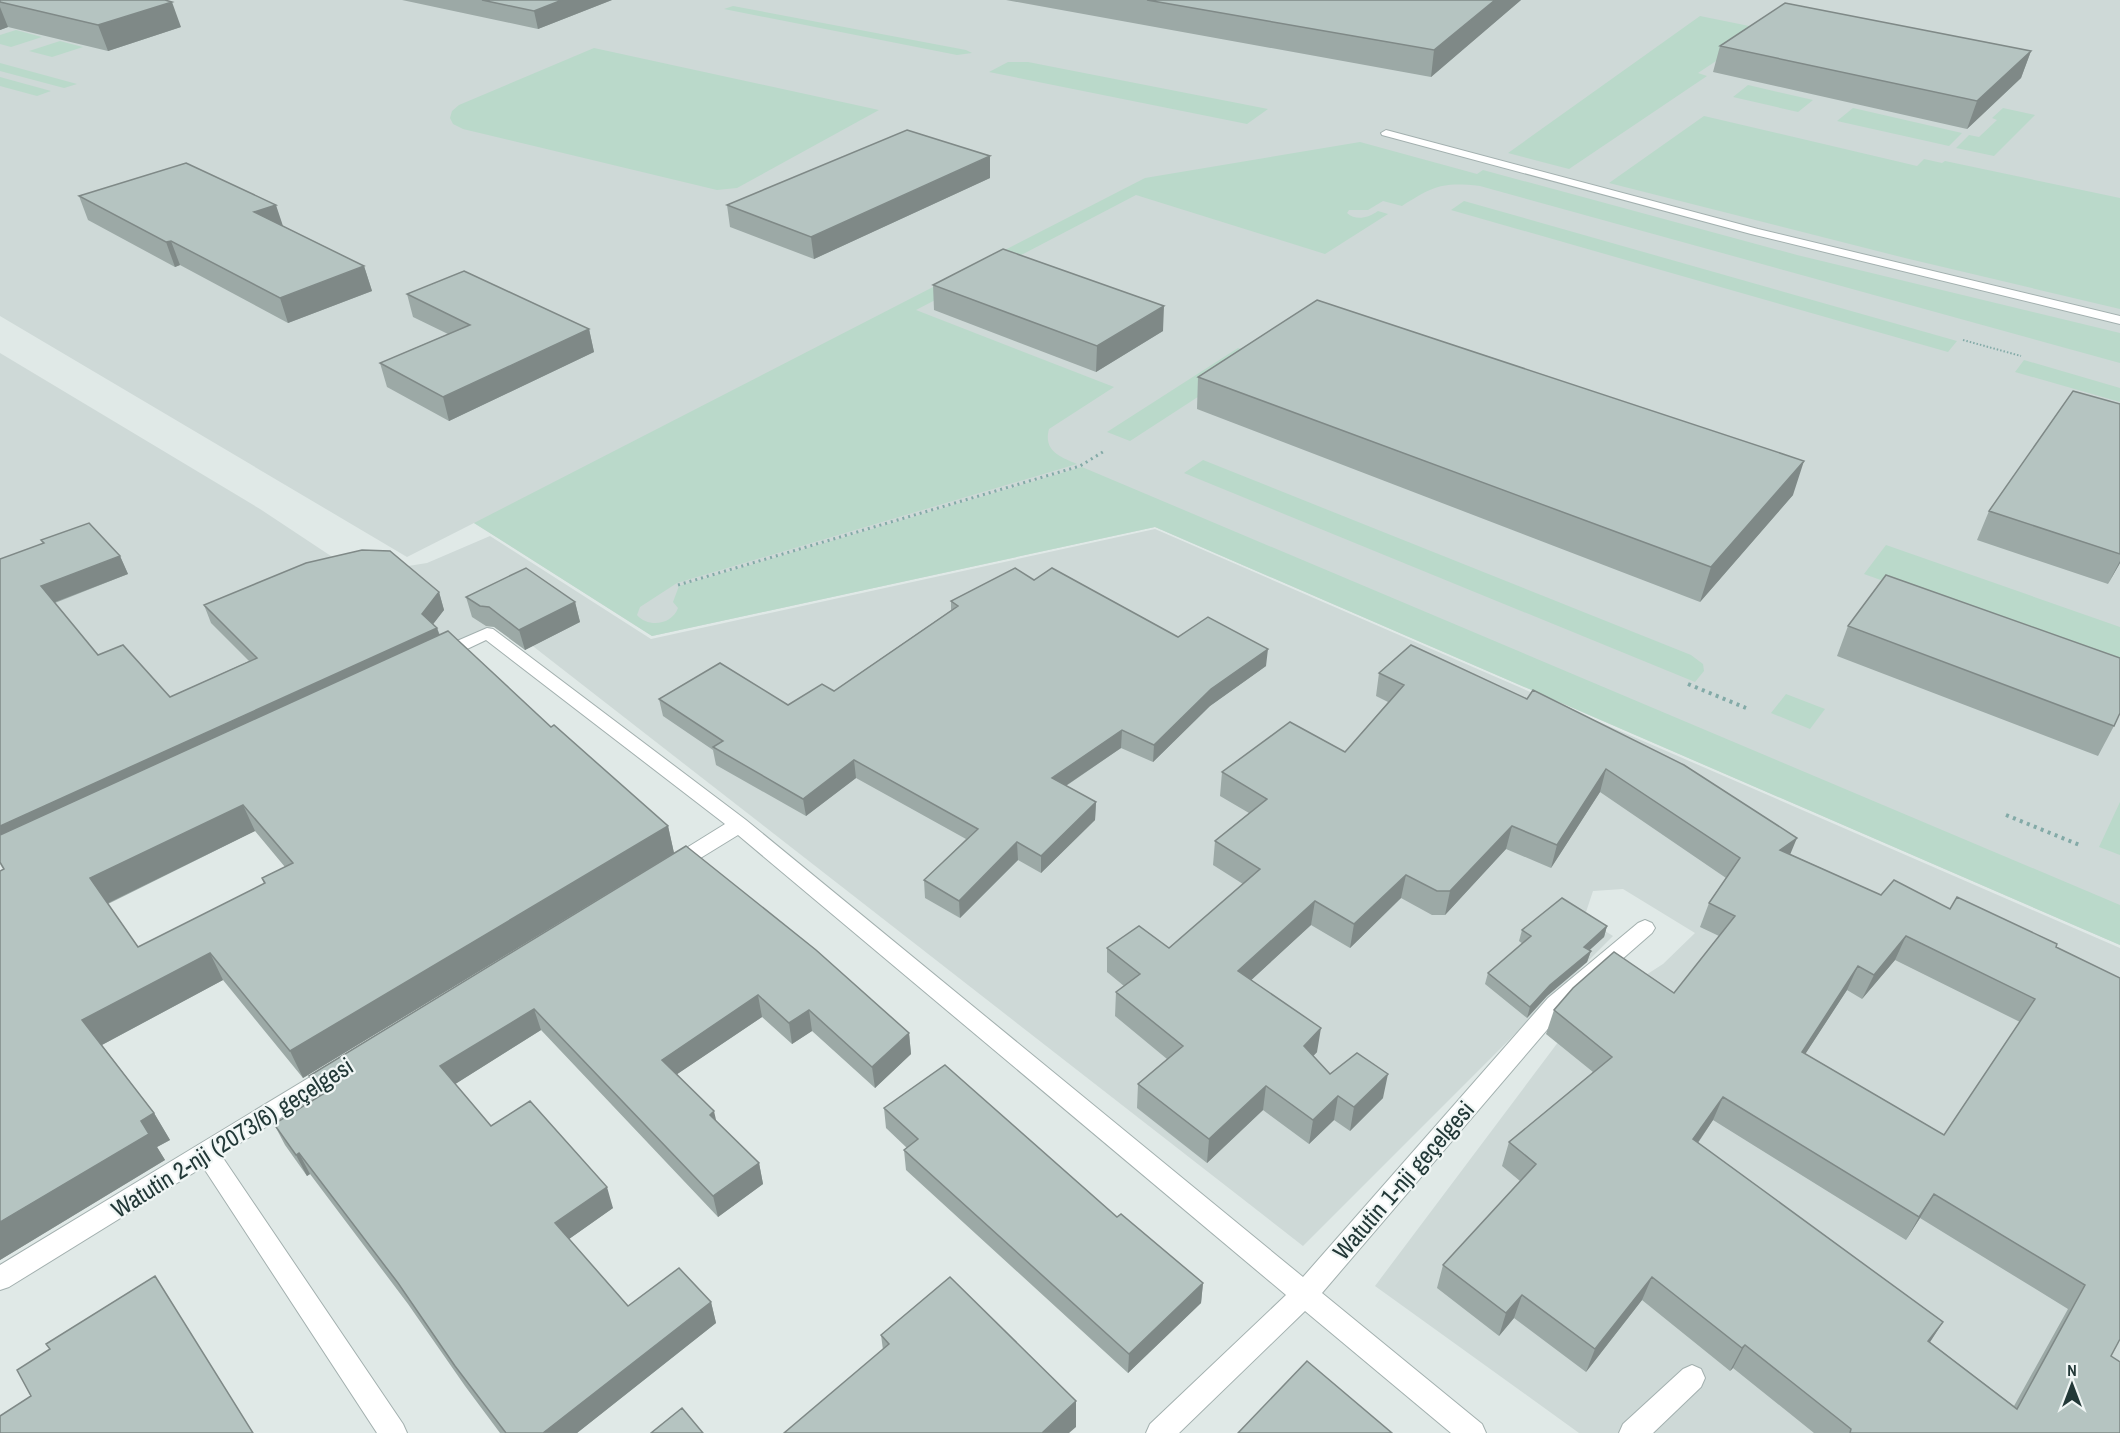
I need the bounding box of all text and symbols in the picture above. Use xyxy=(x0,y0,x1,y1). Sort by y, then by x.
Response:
street label: Watutin 2-nji (2073/6) geçelgesi xyxy=(105,1049,359,1225)
street label: Watutin 1-nji geçelgesi xyxy=(1325,1094,1481,1266)
north arrow xyxy=(2042,1355,2102,1415)
text: N xyxy=(2067,1359,2077,1381)

